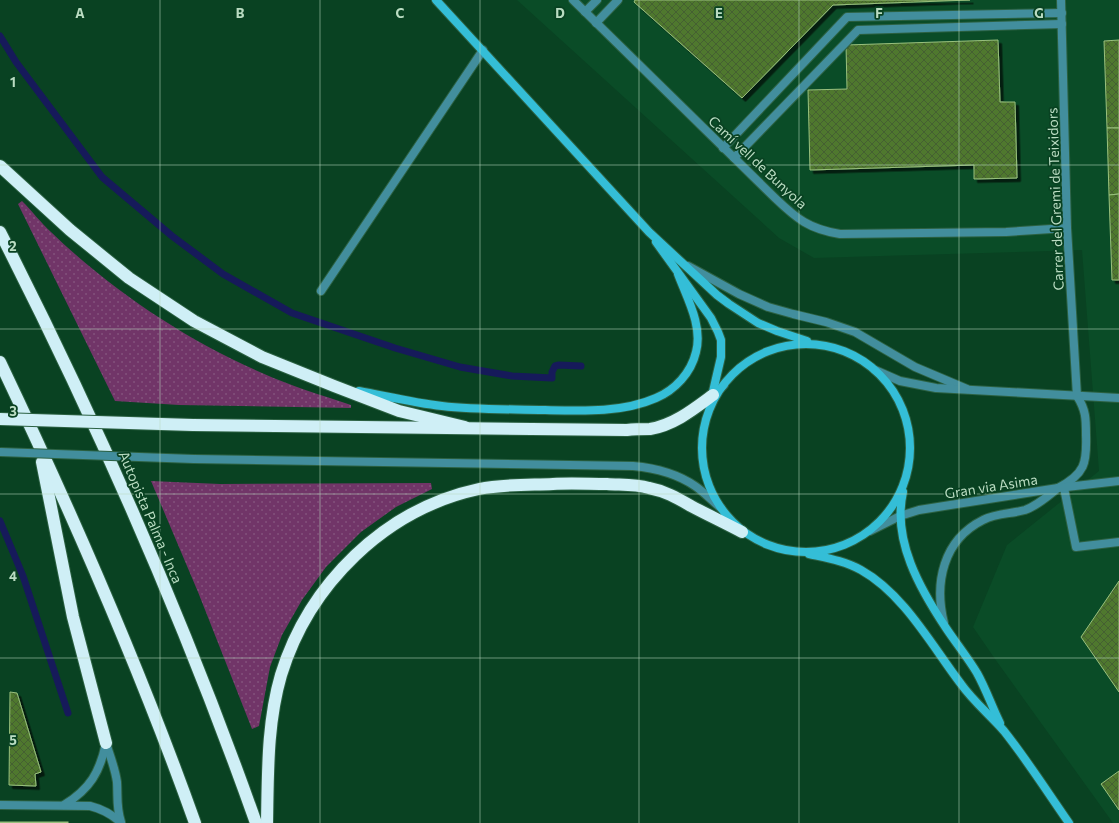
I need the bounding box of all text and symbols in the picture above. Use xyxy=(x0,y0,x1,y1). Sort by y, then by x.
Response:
text: A xyxy=(75,5,85,21)
text: B xyxy=(236,5,245,21)
text: C xyxy=(396,5,405,21)
text: D xyxy=(555,5,565,21)
text: E xyxy=(715,5,723,21)
text: F xyxy=(875,5,883,21)
text: G xyxy=(1034,5,1044,21)
text: 1 xyxy=(10,74,16,90)
street label: Carrer del Gremi de Teixidors xyxy=(1043,107,1067,291)
street label: Camí vell de Bunyola xyxy=(705,112,811,212)
text: 2 xyxy=(9,238,17,254)
text: 3 xyxy=(9,403,17,419)
street label: Autopista Palma - Inca xyxy=(115,448,187,586)
street label: Gran via Asima xyxy=(943,470,1039,502)
text: 4 xyxy=(9,568,17,584)
text: 5 xyxy=(9,732,17,748)

